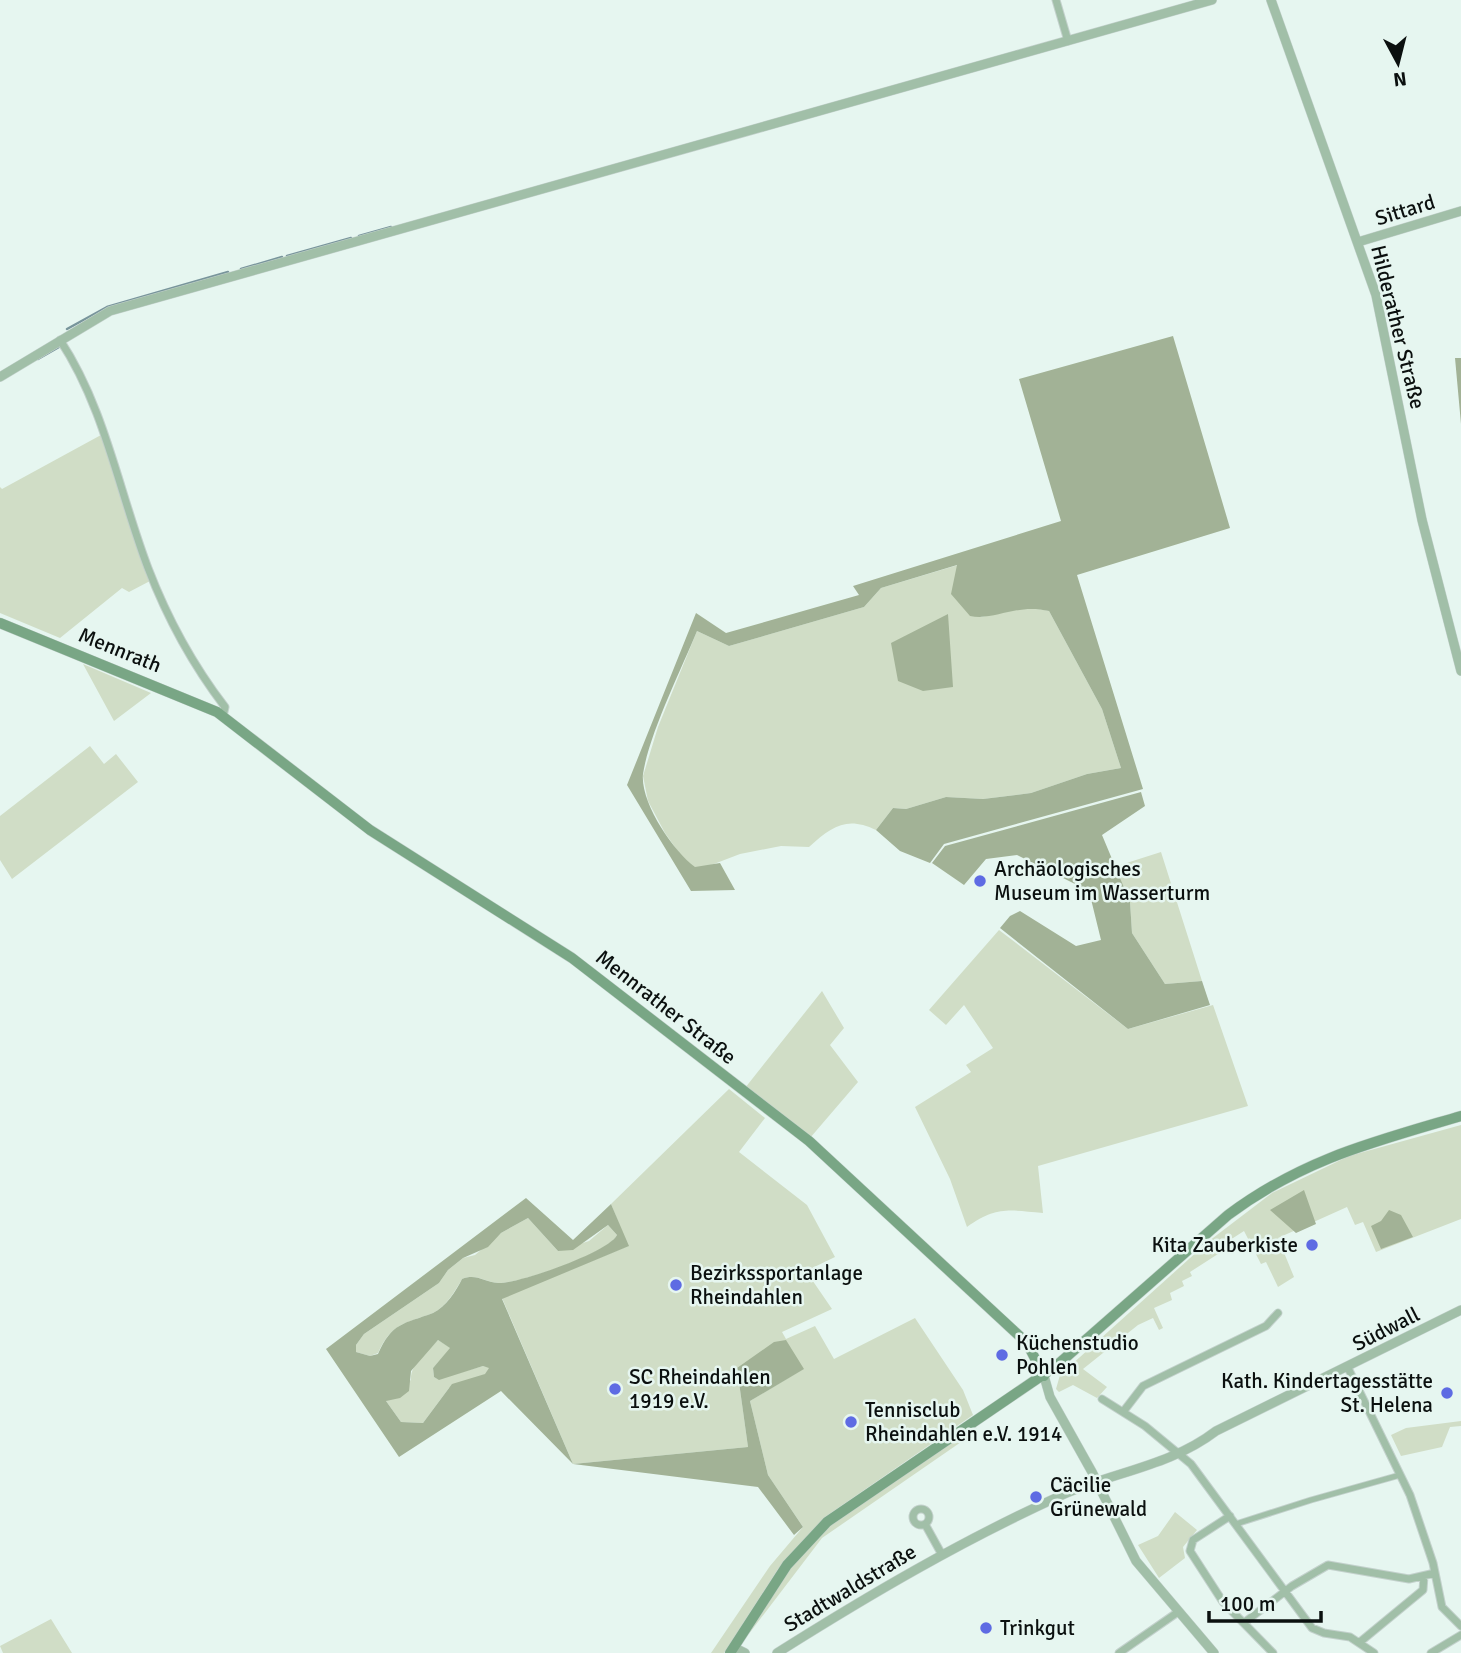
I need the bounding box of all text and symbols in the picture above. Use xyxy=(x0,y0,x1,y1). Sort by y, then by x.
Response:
north arrow xyxy=(1363,28,1433,98)
text: N xyxy=(1392,66,1408,92)
street label: Sittard xyxy=(1372,189,1438,231)
street label: Hilderather Straße xyxy=(1365,242,1431,412)
street label: Mennrath xyxy=(75,622,165,678)
place label: Archäologisches Museum im Wasserturm xyxy=(994,856,1210,906)
marker: Archäologisches Museum im Wasserturm xyxy=(972,873,988,889)
street label: Mennrather Straße xyxy=(591,944,741,1070)
place label: Kita Zauberkiste xyxy=(1151,1232,1298,1258)
marker: Kita Zauberkiste xyxy=(1304,1237,1320,1253)
place label: Bezirkssportanlage Rheindahlen xyxy=(690,1260,863,1310)
marker: Bezirkssportanlage Rheindahlen xyxy=(668,1277,684,1293)
street label: Südwall xyxy=(1348,1301,1424,1357)
place label: Küchenstudio Pohlen xyxy=(1016,1330,1139,1380)
marker: Küchenstudio Pohlen xyxy=(994,1347,1010,1363)
place label: SC Rheindahlen 1919 e.V. xyxy=(629,1364,771,1414)
place label: Kath. Kindertagesstätte St. Helena xyxy=(1221,1368,1433,1418)
marker: SC Rheindahlen 1919 e.V. xyxy=(607,1381,623,1397)
marker: Kath. Kindertagesstätte St. Helena xyxy=(1439,1385,1455,1401)
place label: Tennisclub Rheindahlen e.V. 1914 xyxy=(865,1397,1062,1447)
marker: Tennisclub Rheindahlen e.V. 1914 xyxy=(843,1414,859,1430)
place label: Cäcilie Grünewald xyxy=(1050,1472,1147,1522)
marker: Cäcilie Grünewald xyxy=(1028,1489,1044,1505)
street label: Stadtwaldstraße xyxy=(779,1538,921,1638)
scale bar xyxy=(1209,1580,1321,1624)
text: 100 m xyxy=(1220,1591,1275,1617)
place label: Trinkgut xyxy=(1000,1615,1075,1641)
marker: Trinkgut xyxy=(978,1620,994,1636)

